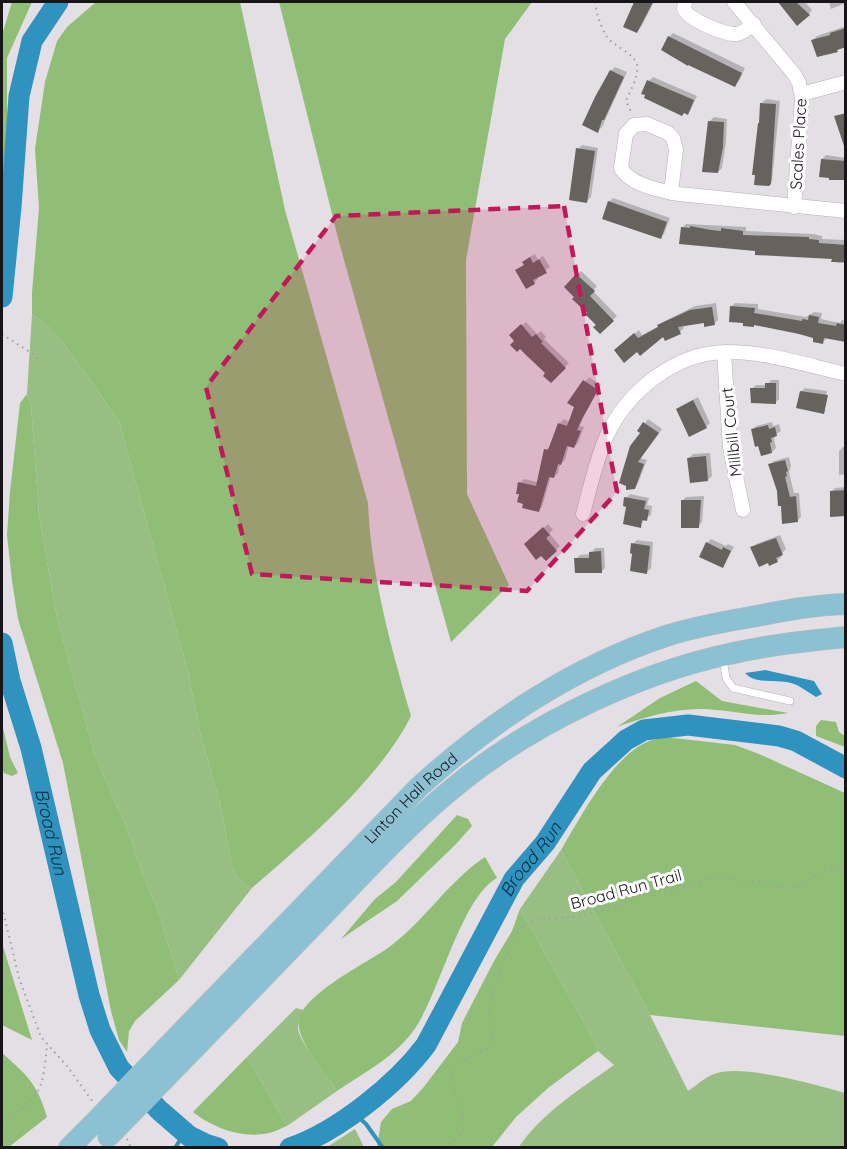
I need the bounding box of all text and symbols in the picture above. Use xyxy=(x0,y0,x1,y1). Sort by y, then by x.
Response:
street label: Scales Place xyxy=(786,98,810,190)
street label: Millbill Court xyxy=(716,386,746,478)
street label: Linton Hall Road xyxy=(360,748,461,848)
water label: Broad Run xyxy=(30,786,73,878)
water label: Broad Run xyxy=(495,817,567,901)
street label: Broad Run Trail xyxy=(568,865,684,913)

